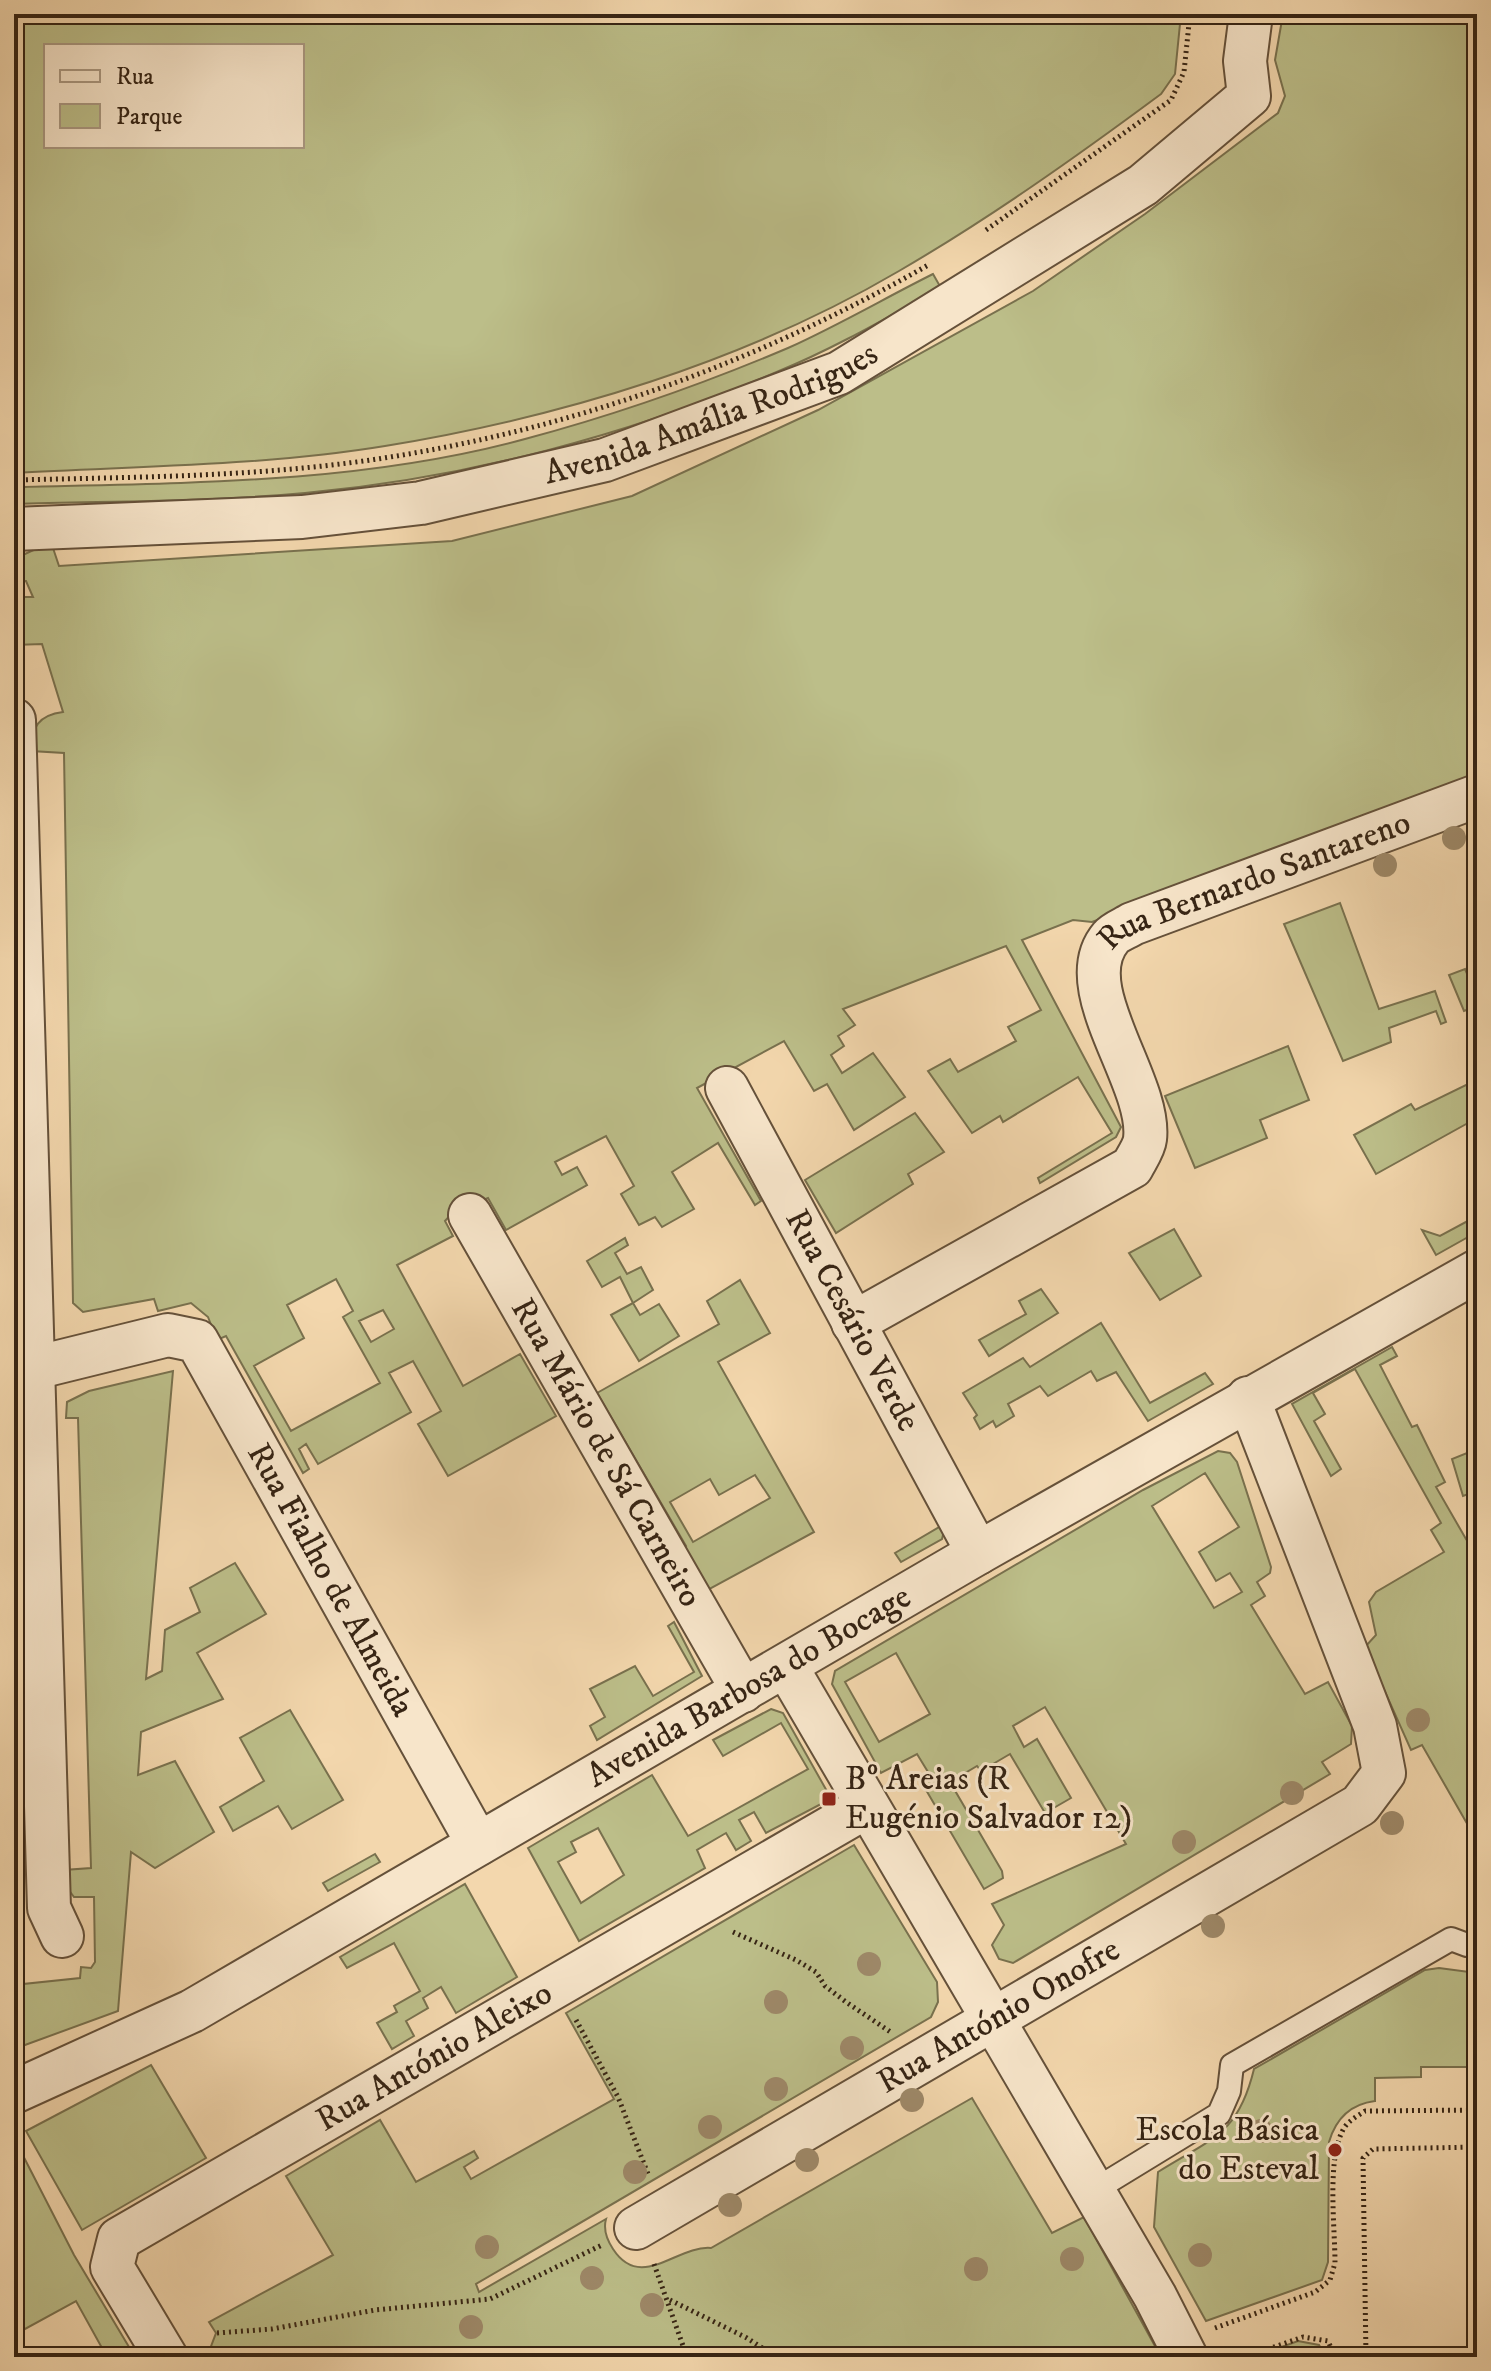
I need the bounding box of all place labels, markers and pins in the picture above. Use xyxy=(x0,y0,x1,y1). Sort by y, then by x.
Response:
place label: Bº Areias (R Eugénio Salvador 12) xyxy=(845,1758,1132,1839)
marker: Bº Areias (R Eugénio Salvador 12) xyxy=(820,1790,838,1808)
place label: Escola Básica do Esteval xyxy=(1135,2109,1320,2190)
marker: Escola Básica do Esteval xyxy=(1326,2141,1344,2159)

